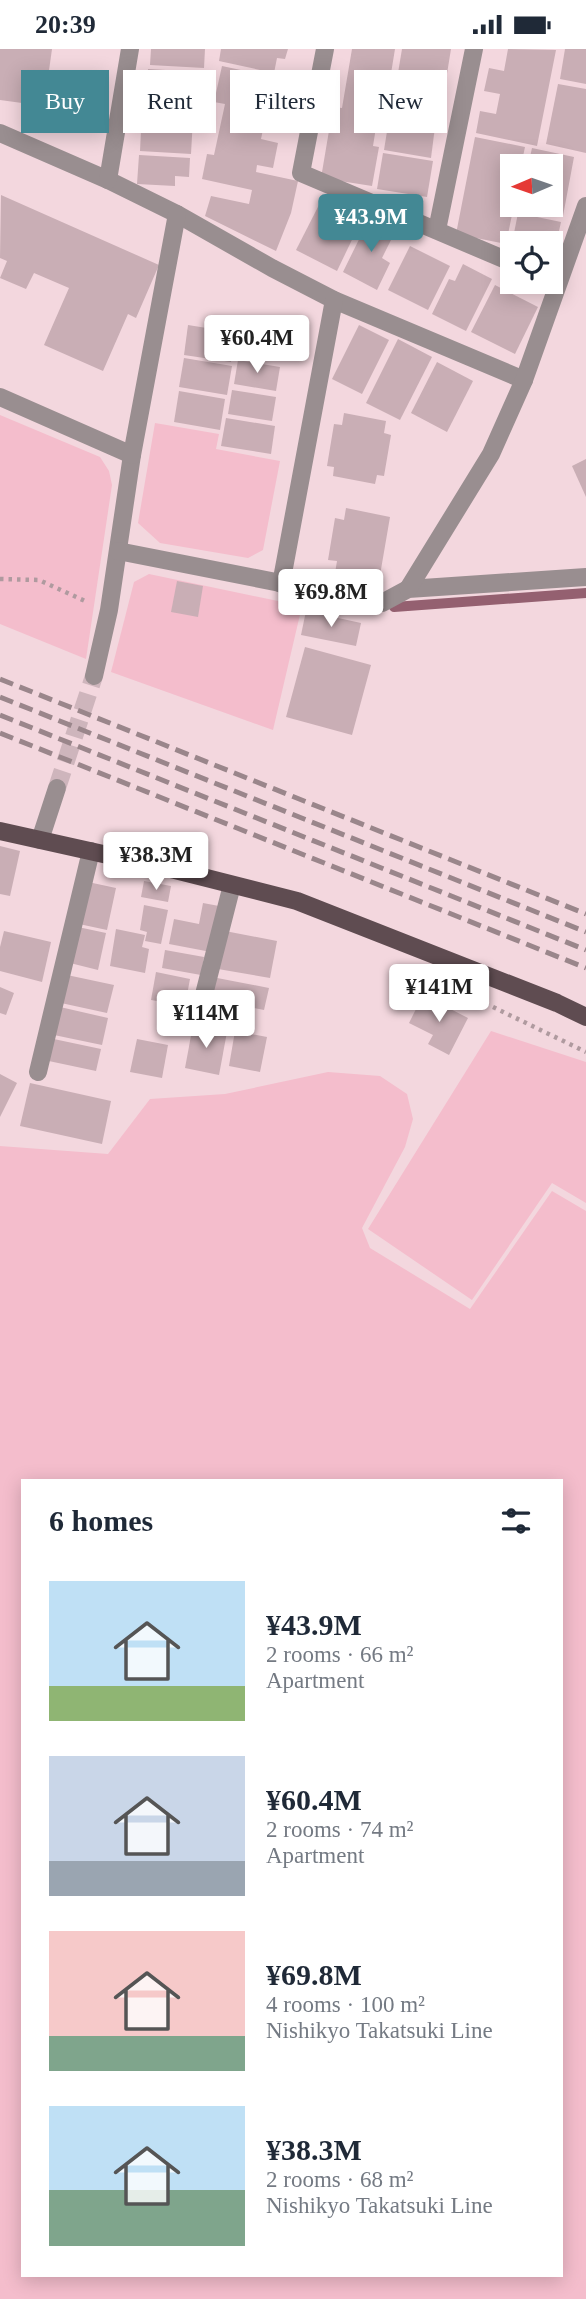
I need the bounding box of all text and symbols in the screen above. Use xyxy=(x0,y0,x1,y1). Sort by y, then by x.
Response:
text: 20:39 xyxy=(35,10,96,39)
chip: Buy xyxy=(21,70,109,133)
chip: Rent xyxy=(123,70,216,133)
chip: Filters xyxy=(230,70,340,133)
chip: New xyxy=(354,70,447,133)
north arrow xyxy=(500,154,564,217)
map controls xyxy=(500,154,563,294)
pin: ¥43.9M xyxy=(314,195,428,254)
text: ¥43.9M xyxy=(334,204,408,229)
button: locate xyxy=(500,231,563,294)
pin: ¥60.4M xyxy=(200,315,314,375)
text: ¥60.4M xyxy=(220,325,294,350)
pin: ¥69.8M xyxy=(274,569,388,629)
text: ¥69.8M xyxy=(294,579,368,604)
pin: ¥38.3M xyxy=(99,833,213,892)
text: ¥38.3M xyxy=(119,842,193,867)
pin: ¥141M xyxy=(390,965,488,1024)
text: ¥141M xyxy=(405,974,473,999)
pin: ¥114M xyxy=(157,991,255,1050)
text: ¥114M xyxy=(173,1000,239,1025)
icon: filters xyxy=(497,1502,535,1540)
text: 6 homes xyxy=(49,1504,153,1537)
text: ¥43.9M xyxy=(266,1608,362,1641)
icon: home xyxy=(105,1609,189,1693)
text: 2 rooms · 66 m² xyxy=(266,1642,413,1667)
text: Apartment xyxy=(266,1668,364,1693)
text: ¥60.4M xyxy=(266,1783,362,1816)
icon: home xyxy=(105,1784,189,1868)
text: 2 rooms · 74 m² xyxy=(266,1817,413,1842)
text: Apartment xyxy=(266,1843,364,1868)
text: ¥69.8M xyxy=(266,1958,362,1991)
icon: home xyxy=(105,1959,189,2043)
text: 4 rooms · 100 m² xyxy=(266,1992,425,2017)
text: Nishikyo Takatsuki Line xyxy=(266,2018,493,2043)
text: ¥38.3M xyxy=(266,2133,362,2166)
icon: home xyxy=(105,2134,189,2218)
text: 2 rooms · 68 m² xyxy=(266,2167,413,2192)
text: Nishikyo Takatsuki Line xyxy=(266,2193,493,2218)

